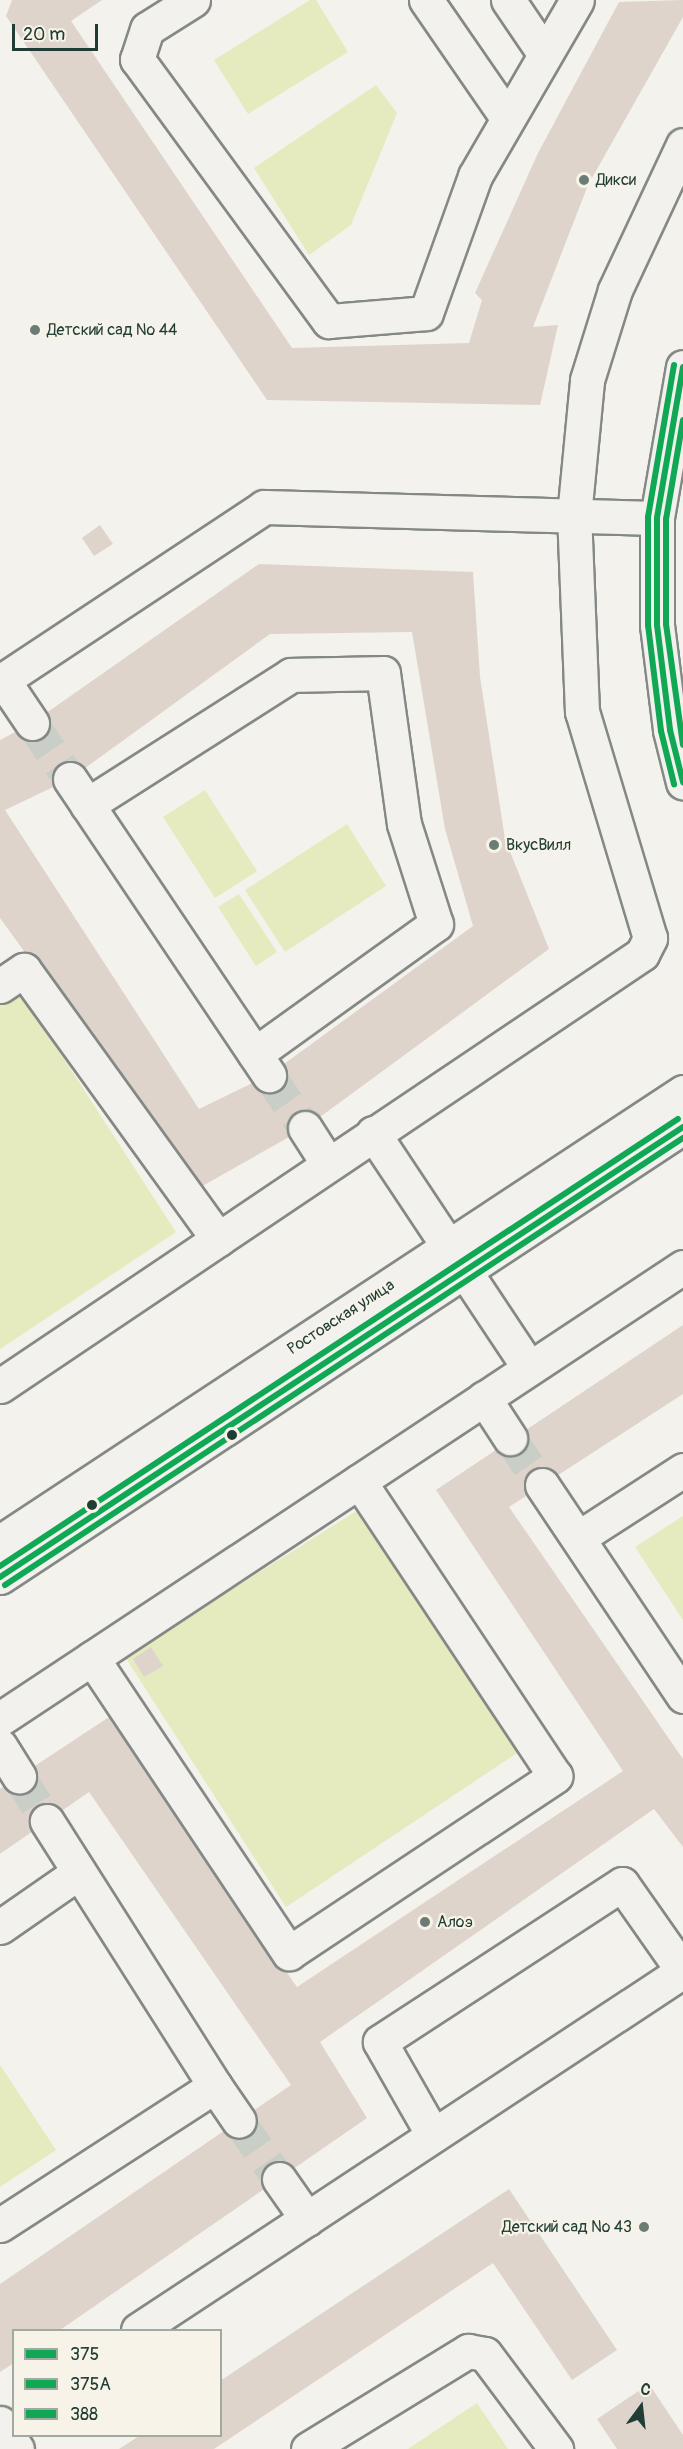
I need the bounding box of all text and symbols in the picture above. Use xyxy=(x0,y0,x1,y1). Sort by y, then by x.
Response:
scale bar xyxy=(15,12,100,50)
text: 20 m xyxy=(23,23,65,46)
place label: Дикси xyxy=(596,170,636,190)
marker: Дикси xyxy=(577,173,591,187)
place label: Детский сад № 44 xyxy=(47,320,177,340)
marker: Детский сад № 44 xyxy=(28,323,42,337)
place label: ВкусВилл xyxy=(506,835,571,855)
marker: ВкусВилл xyxy=(487,838,501,852)
street label: Ростовская улица xyxy=(284,1275,398,1359)
unlabelled marker xyxy=(226,1429,238,1441)
unlabelled marker xyxy=(86,1499,98,1511)
place label: Алоэ xyxy=(437,1912,473,1932)
marker: Алоэ xyxy=(418,1915,432,1929)
place label: Детский сад № 43 xyxy=(502,2217,632,2237)
marker: Детский сад № 43 xyxy=(637,2220,651,2234)
legend xyxy=(12,2329,222,2437)
text: 375 xyxy=(70,2343,99,2366)
text: 375А xyxy=(70,2373,111,2396)
north arrow xyxy=(611,2377,671,2437)
text: С xyxy=(638,2379,653,2401)
text: 388 xyxy=(70,2403,98,2426)

